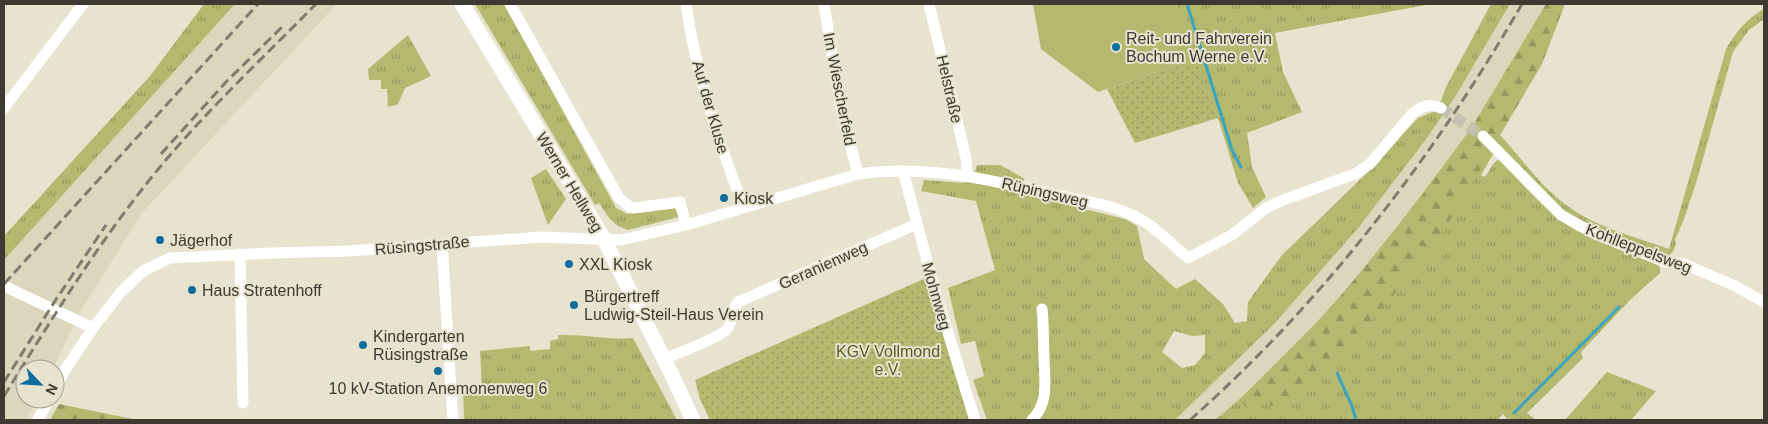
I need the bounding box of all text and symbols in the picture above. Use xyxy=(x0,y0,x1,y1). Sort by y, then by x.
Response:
place label: Reit- und Fahrverein Bochum Werne e.V. xyxy=(1126,30,1272,65)
street label: Im Wiescherfeld xyxy=(820,31,859,147)
marker: Reit- und Fahrverein Bochum Werne e.V. xyxy=(1110,41,1122,53)
street label: Helstraße xyxy=(933,53,966,125)
street label: Auf der Kluse xyxy=(689,59,732,156)
street label: Werner Hellweg xyxy=(533,129,606,235)
street label: Rüpingsweg xyxy=(1000,174,1090,211)
place label: Kiosk xyxy=(734,190,774,207)
marker: Kiosk xyxy=(718,192,730,204)
street label: Kohlleppelsweg xyxy=(1583,220,1694,276)
place label: Jägerhof xyxy=(170,232,233,249)
street label: Rüsingstraße xyxy=(374,233,470,258)
marker: Jägerhof xyxy=(154,234,166,246)
street label: Geranienweg xyxy=(776,238,870,293)
place label: XXL Kiosk xyxy=(579,256,653,273)
marker: XXL Kiosk xyxy=(563,258,575,270)
street label: Mohnweg xyxy=(919,260,954,332)
place label: Haus Stratenhoff xyxy=(202,282,322,299)
marker: Haus Stratenhoff xyxy=(186,284,198,296)
place label: Bürgertreff Ludwig-Steil-Haus Verein xyxy=(584,288,764,323)
marker: Bürgertreff Ludwig-Steil-Haus Verein xyxy=(568,299,580,311)
place label: Kindergarten Rüsingstraße xyxy=(373,328,468,363)
marker: Kindergarten Rüsingstraße xyxy=(357,339,369,351)
park label: KGV Vollmond e.V. xyxy=(836,343,940,378)
north arrow xyxy=(15,359,65,409)
marker: 10 kV-Station Anemonenweg 6 xyxy=(432,365,444,377)
place label: 10 kV-Station Anemonenweg 6 xyxy=(329,380,548,397)
text: N xyxy=(42,382,61,397)

